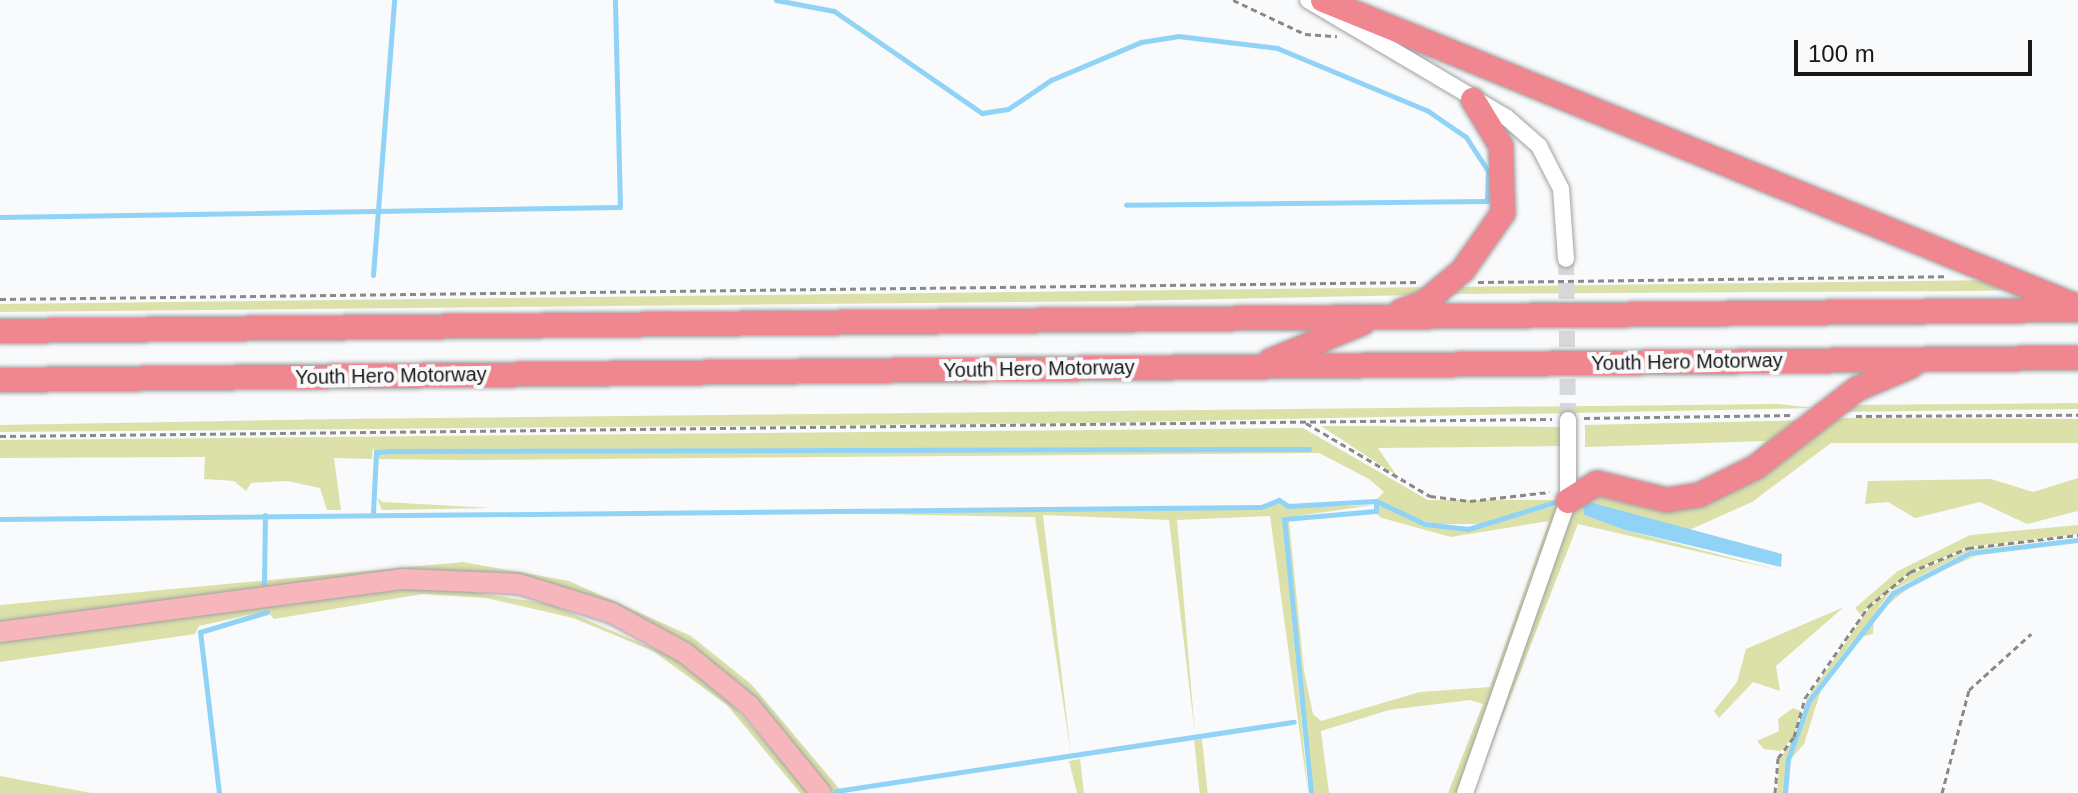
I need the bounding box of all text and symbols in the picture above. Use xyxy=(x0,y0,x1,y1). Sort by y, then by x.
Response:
scale bar xyxy=(1798,24,2036,74)
text: 100 m xyxy=(1808,40,1875,67)
street label: Youth Hero Motorway xyxy=(1591,348,1783,376)
street label: Youth Hero Motorway xyxy=(943,355,1135,383)
street label: Youth Hero Motorway xyxy=(295,362,487,390)

